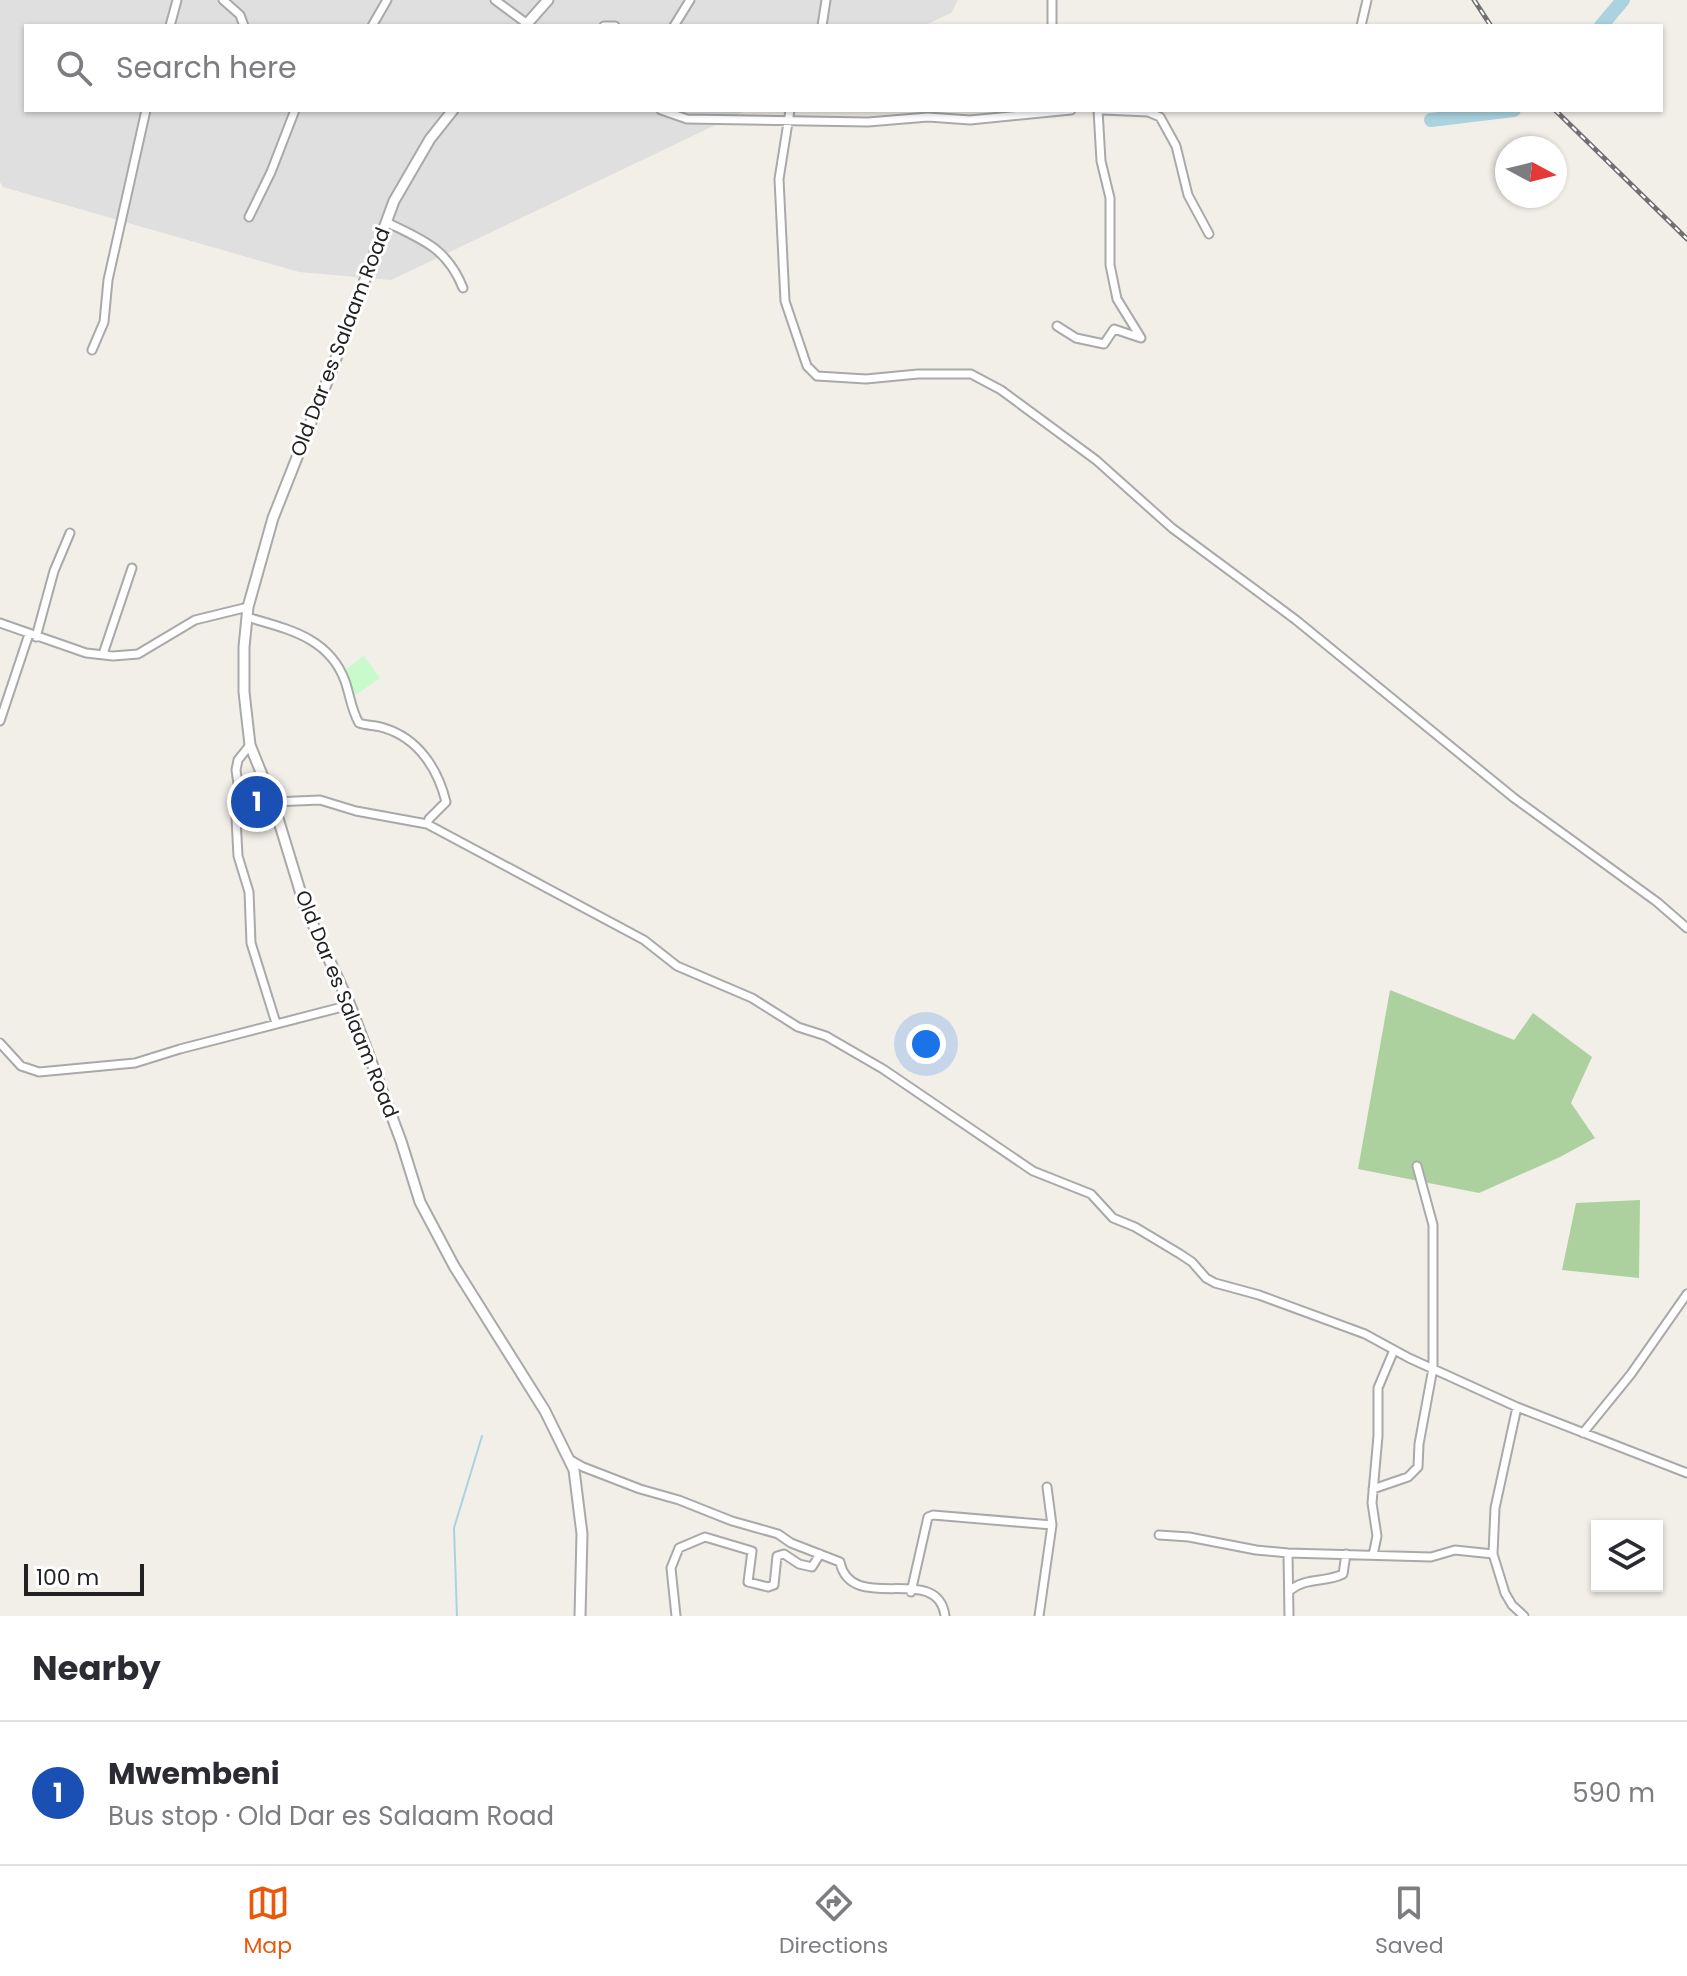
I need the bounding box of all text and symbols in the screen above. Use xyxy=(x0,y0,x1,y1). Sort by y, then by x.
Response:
search box xyxy=(24,24,1663,112)
icon: search xyxy=(52,46,96,90)
text: Search here xyxy=(116,46,297,89)
north arrow xyxy=(1495,136,1567,208)
street label: Old Dar es Salaam Road xyxy=(283,223,397,461)
pin: 1 xyxy=(231,772,283,832)
street label: Old Dar es Salaam Road xyxy=(288,886,406,1122)
your location xyxy=(906,1024,946,1064)
map controls xyxy=(1591,1520,1663,1592)
button: layers xyxy=(1591,1520,1663,1592)
scale bar xyxy=(24,1560,144,1596)
text: 100 m xyxy=(36,1562,99,1593)
text: Nearby xyxy=(32,1644,161,1692)
text: Mwembeni xyxy=(108,1752,280,1795)
text: 1 xyxy=(53,1775,63,1811)
text: 590 m xyxy=(1572,1775,1655,1811)
text: Bus stop · Old Dar es Salaam Road xyxy=(108,1798,554,1834)
tab: Map xyxy=(243,1881,292,1962)
tab: Directions xyxy=(779,1881,888,1962)
tab: Saved xyxy=(1375,1881,1444,1962)

